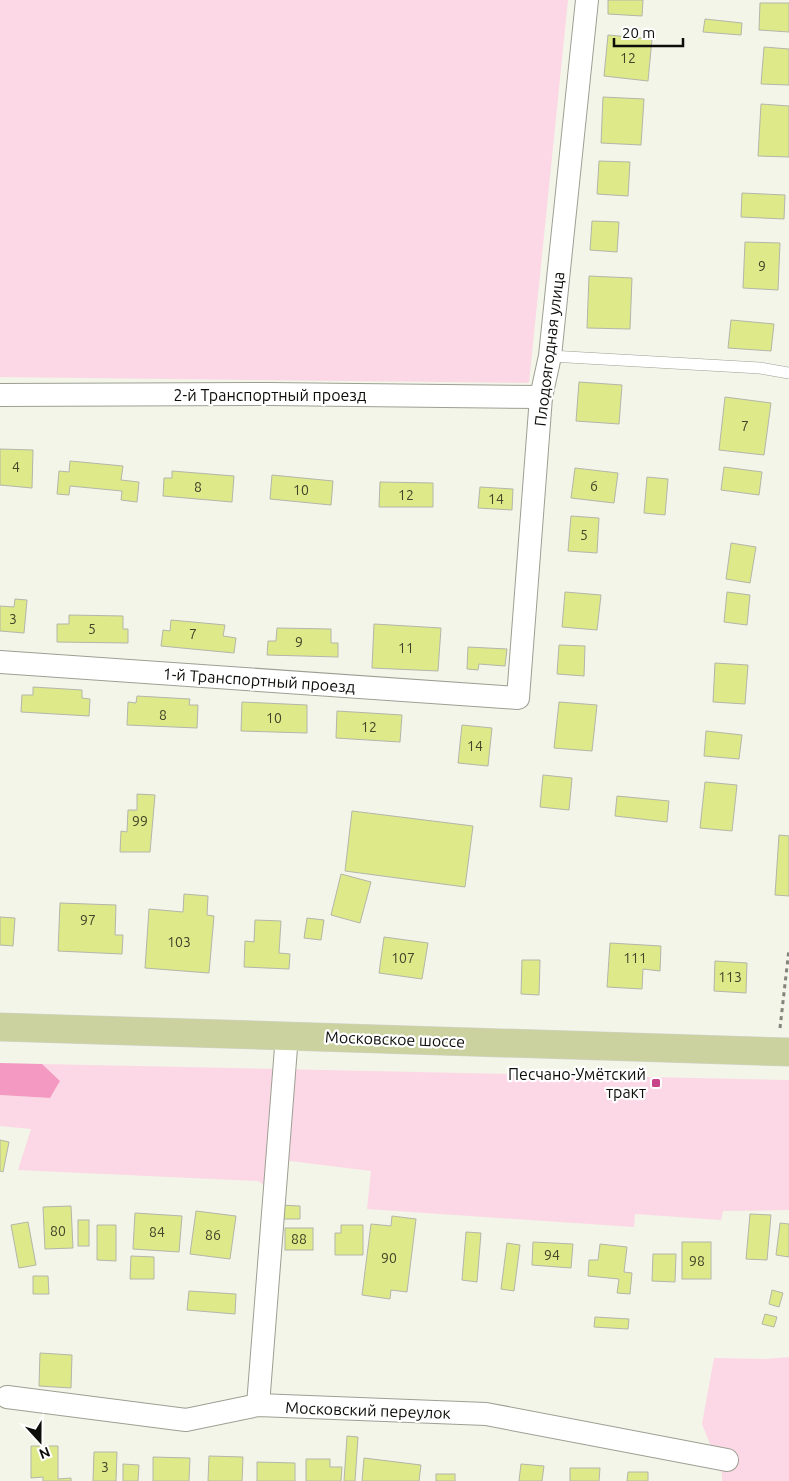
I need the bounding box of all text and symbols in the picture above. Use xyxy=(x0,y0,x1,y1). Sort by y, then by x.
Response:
scale bar xyxy=(614,15,683,47)
text: 20 m xyxy=(622,24,655,41)
house number: 12 xyxy=(620,50,636,66)
house number: 9 xyxy=(758,258,766,274)
street label: Плодоягодная улица xyxy=(531,271,567,427)
street label: 2-й Транспортный проезд xyxy=(174,386,366,404)
house number: 7 xyxy=(741,418,749,434)
house number: 4 xyxy=(12,459,20,475)
house number: 6 xyxy=(590,478,598,494)
house number: 8 xyxy=(194,479,202,495)
house number: 10 xyxy=(293,482,309,498)
house number: 12 xyxy=(398,487,414,503)
house number: 14 xyxy=(488,491,504,507)
house number: 5 xyxy=(580,527,588,543)
house number: 3 xyxy=(9,611,17,627)
house number: 5 xyxy=(88,621,96,637)
house number: 7 xyxy=(189,626,197,642)
house number: 9 xyxy=(295,634,303,650)
house number: 11 xyxy=(398,640,414,656)
street label: 1-й Транспортный проезд xyxy=(162,664,356,696)
house number: 8 xyxy=(159,707,167,723)
house number: 10 xyxy=(266,710,282,726)
house number: 12 xyxy=(361,719,377,735)
house number: 14 xyxy=(467,738,483,754)
house number: 99 xyxy=(132,813,148,829)
house number: 97 xyxy=(80,912,96,928)
house number: 103 xyxy=(167,934,191,950)
house number: 107 xyxy=(391,950,415,966)
house number: 111 xyxy=(623,950,647,966)
house number: 113 xyxy=(718,969,742,985)
street label: Московское шоссе xyxy=(325,1028,465,1050)
place label: Песчано-Умётский тракт xyxy=(508,1065,646,1101)
marker: Песчано-Умётский тракт xyxy=(650,1077,662,1089)
house number: 80 xyxy=(50,1223,66,1239)
house number: 84 xyxy=(149,1224,165,1240)
house number: 86 xyxy=(205,1227,221,1243)
house number: 88 xyxy=(291,1231,307,1247)
house number: 94 xyxy=(544,1247,560,1263)
house number: 90 xyxy=(381,1250,397,1266)
house number: 98 xyxy=(689,1253,705,1269)
street label: Московский переулок xyxy=(285,1398,451,1422)
north arrow xyxy=(15,1416,65,1466)
text: N xyxy=(37,1444,52,1462)
house number: 3 xyxy=(101,1459,109,1475)

